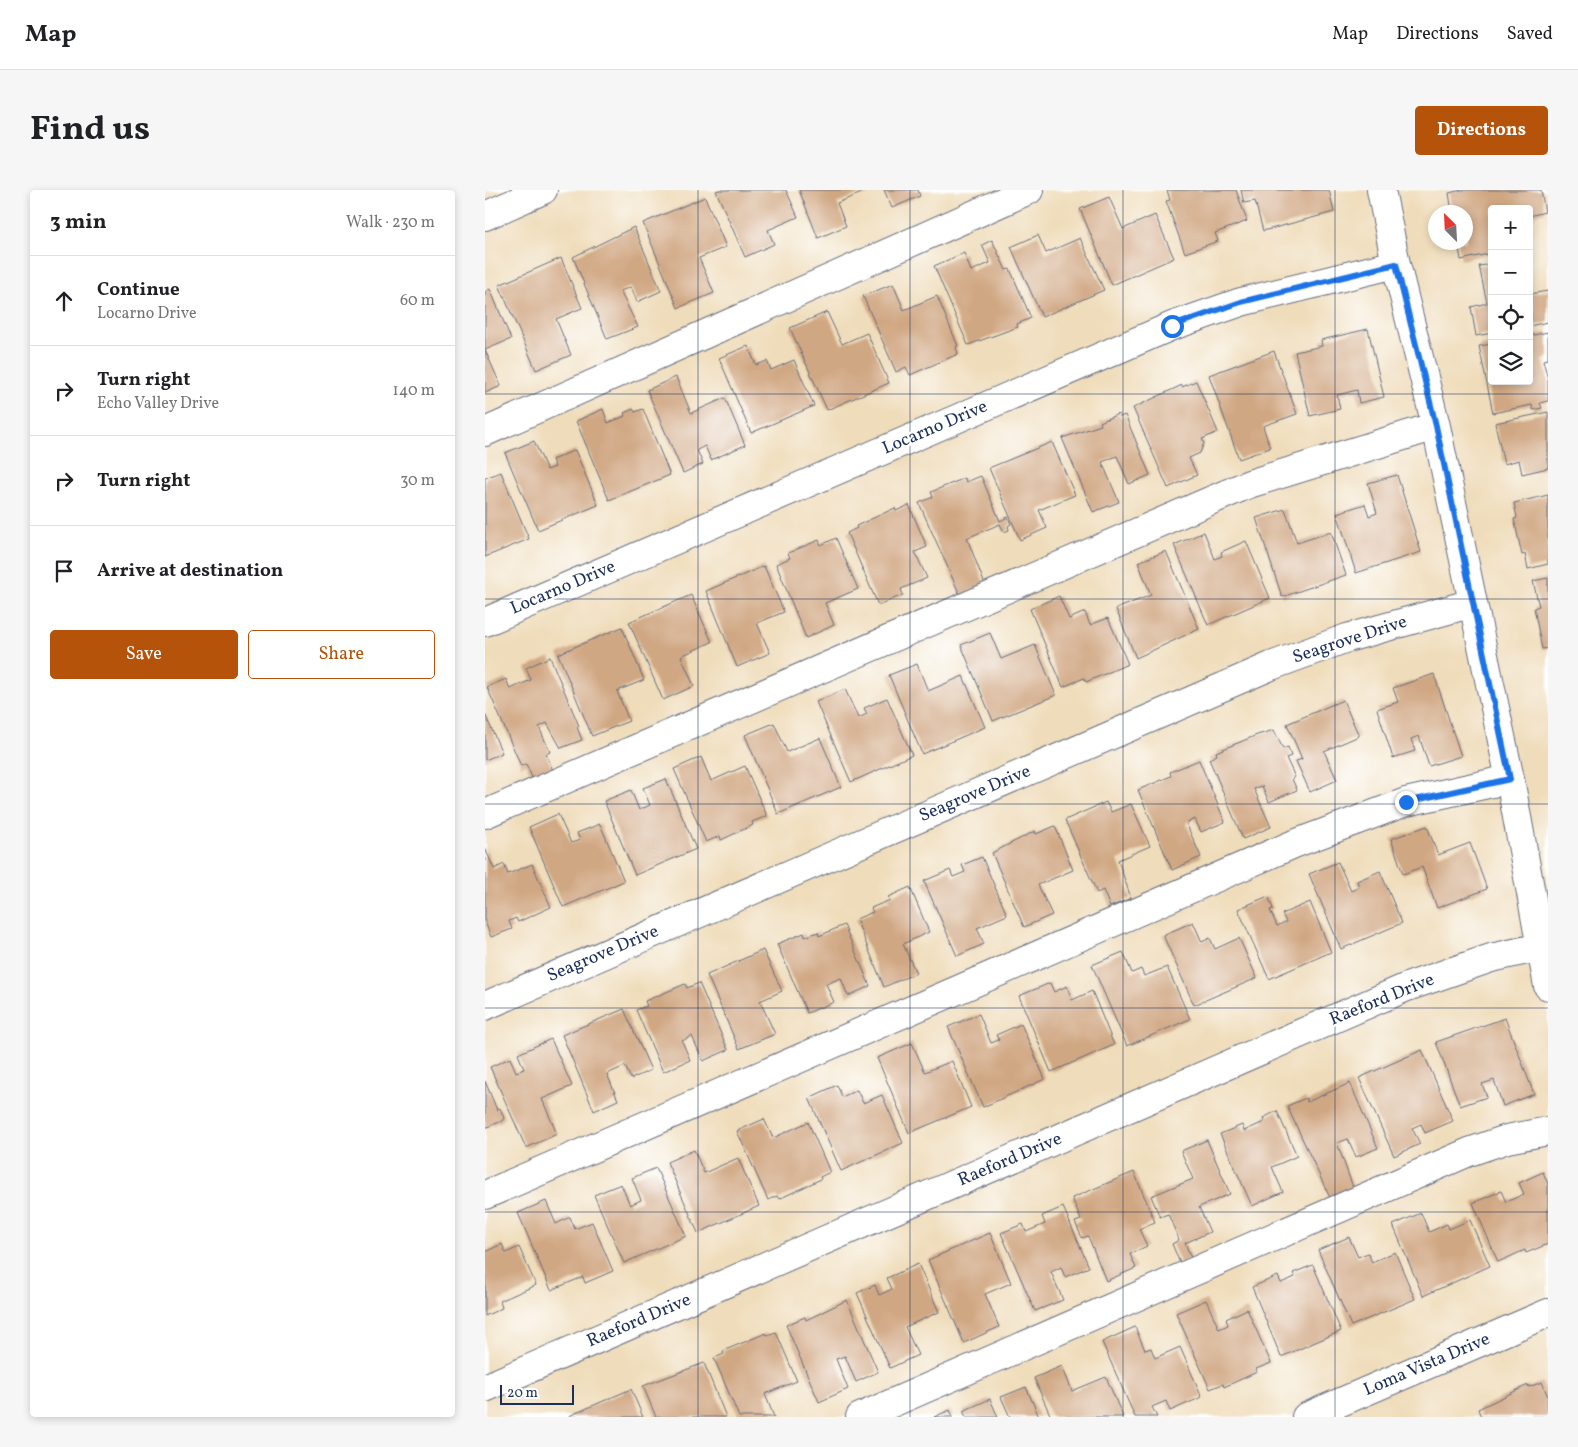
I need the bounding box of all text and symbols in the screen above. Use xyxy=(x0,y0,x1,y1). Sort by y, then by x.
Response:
text: Map xyxy=(25,18,76,52)
text: Map xyxy=(1332,22,1368,47)
text: Directions xyxy=(1396,22,1479,47)
text: Saved xyxy=(1507,22,1553,47)
text: Find us xyxy=(30,106,150,154)
button: Directions xyxy=(1415,106,1548,155)
north arrow xyxy=(1428,205,1473,250)
map controls xyxy=(1488,205,1533,385)
button: + xyxy=(1488,205,1533,250)
text: 3 min xyxy=(50,208,106,237)
text: Walk · 230 m xyxy=(346,212,435,234)
button: − xyxy=(1488,250,1533,295)
text: Continue xyxy=(97,277,180,303)
icon: ahead xyxy=(50,287,78,315)
text: 60 m xyxy=(400,290,435,312)
button: locate xyxy=(1488,295,1533,340)
text: Locarno Drive xyxy=(97,303,197,325)
route start xyxy=(1161,315,1184,338)
button: layers xyxy=(1488,340,1533,385)
text: Turn right xyxy=(97,367,190,393)
icon: right xyxy=(50,377,78,405)
text: 140 m xyxy=(393,380,435,402)
text: Echo Valley Drive xyxy=(97,393,219,415)
street label: Locarno Drive xyxy=(879,395,991,461)
icon: right xyxy=(50,467,78,495)
text: Turn right xyxy=(97,468,190,494)
text: 30 m xyxy=(400,470,435,492)
street label: Locarno Drive xyxy=(507,555,619,621)
icon: arrive xyxy=(50,557,78,585)
text: Arrive at destination xyxy=(97,558,283,584)
street label: Seagrove Drive xyxy=(1290,610,1410,670)
button: Save xyxy=(50,630,238,679)
button: Share xyxy=(248,630,435,679)
street label: Seagrove Drive xyxy=(915,759,1035,829)
route end xyxy=(1395,791,1418,814)
street label: Seagrove Drive xyxy=(543,919,663,989)
street label: Raeford Drive xyxy=(1326,968,1438,1032)
street label: Raeford Drive xyxy=(954,1127,1066,1193)
street label: Raeford Drive xyxy=(583,1288,695,1354)
street label: Loma Vista Drive xyxy=(1360,1327,1494,1403)
scale bar xyxy=(500,1382,574,1405)
text: 20 m xyxy=(507,1384,538,1403)

